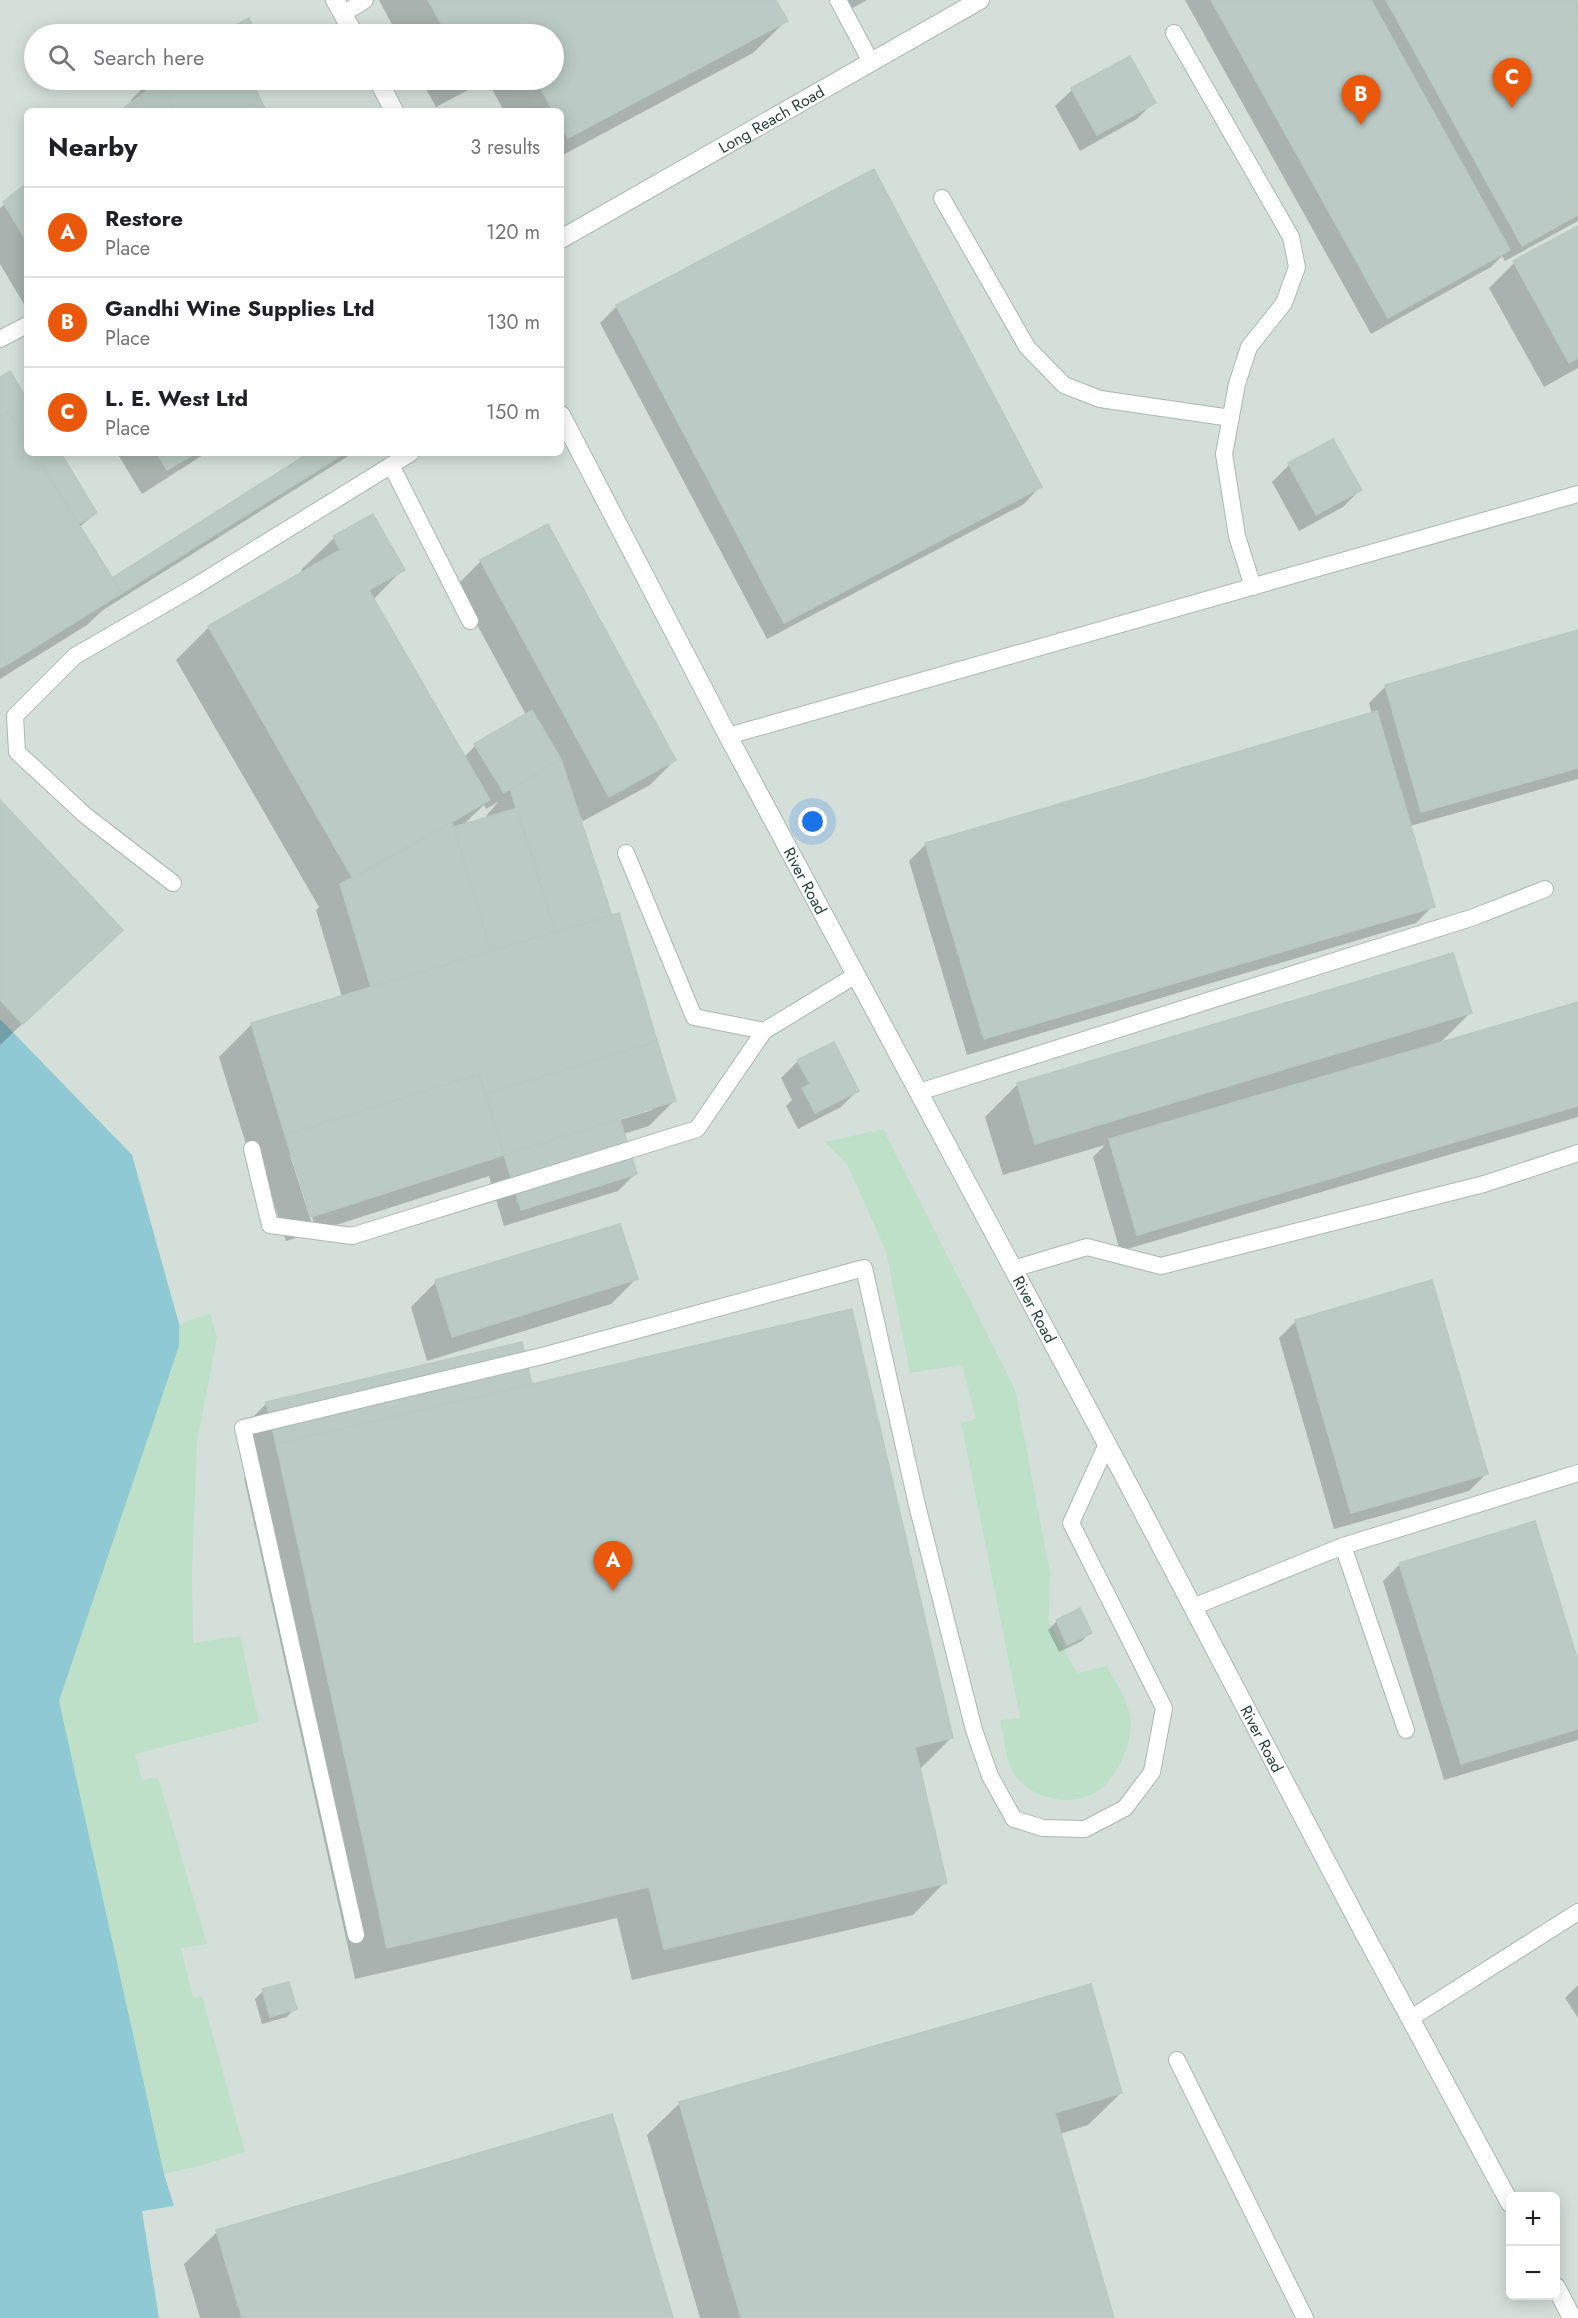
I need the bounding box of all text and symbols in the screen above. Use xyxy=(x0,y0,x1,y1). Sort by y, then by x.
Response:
search box xyxy=(24,24,564,90)
icon: search xyxy=(45,41,78,74)
text: Search here xyxy=(93,41,204,73)
pin: C xyxy=(1492,58,1532,108)
pin: B xyxy=(1342,76,1380,125)
street label: Long Reach Road xyxy=(714,80,828,158)
text: Nearby xyxy=(48,128,137,166)
text: 3 results xyxy=(470,133,540,162)
text: Restore xyxy=(105,202,183,234)
text: A xyxy=(60,218,75,247)
text: 120 m xyxy=(486,218,540,247)
text: Place xyxy=(105,234,150,263)
text: Gandhi Wine Supplies Ltd xyxy=(105,292,375,324)
text: B xyxy=(61,308,74,337)
text: 130 m xyxy=(486,308,540,337)
text: Place xyxy=(105,324,150,353)
text: L. E. West Ltd xyxy=(105,382,248,414)
text: C xyxy=(60,398,75,427)
text: 150 m xyxy=(486,398,540,427)
text: Place xyxy=(105,414,150,443)
your location xyxy=(798,807,827,836)
street label: River Road xyxy=(778,843,833,918)
street label: River Road xyxy=(1007,1272,1062,1347)
pin: A xyxy=(594,1542,632,1591)
street label: River Road xyxy=(1235,1701,1289,1777)
map controls xyxy=(1506,2192,1560,2300)
button: + xyxy=(1506,2192,1560,2246)
button: − xyxy=(1506,2246,1560,2300)

